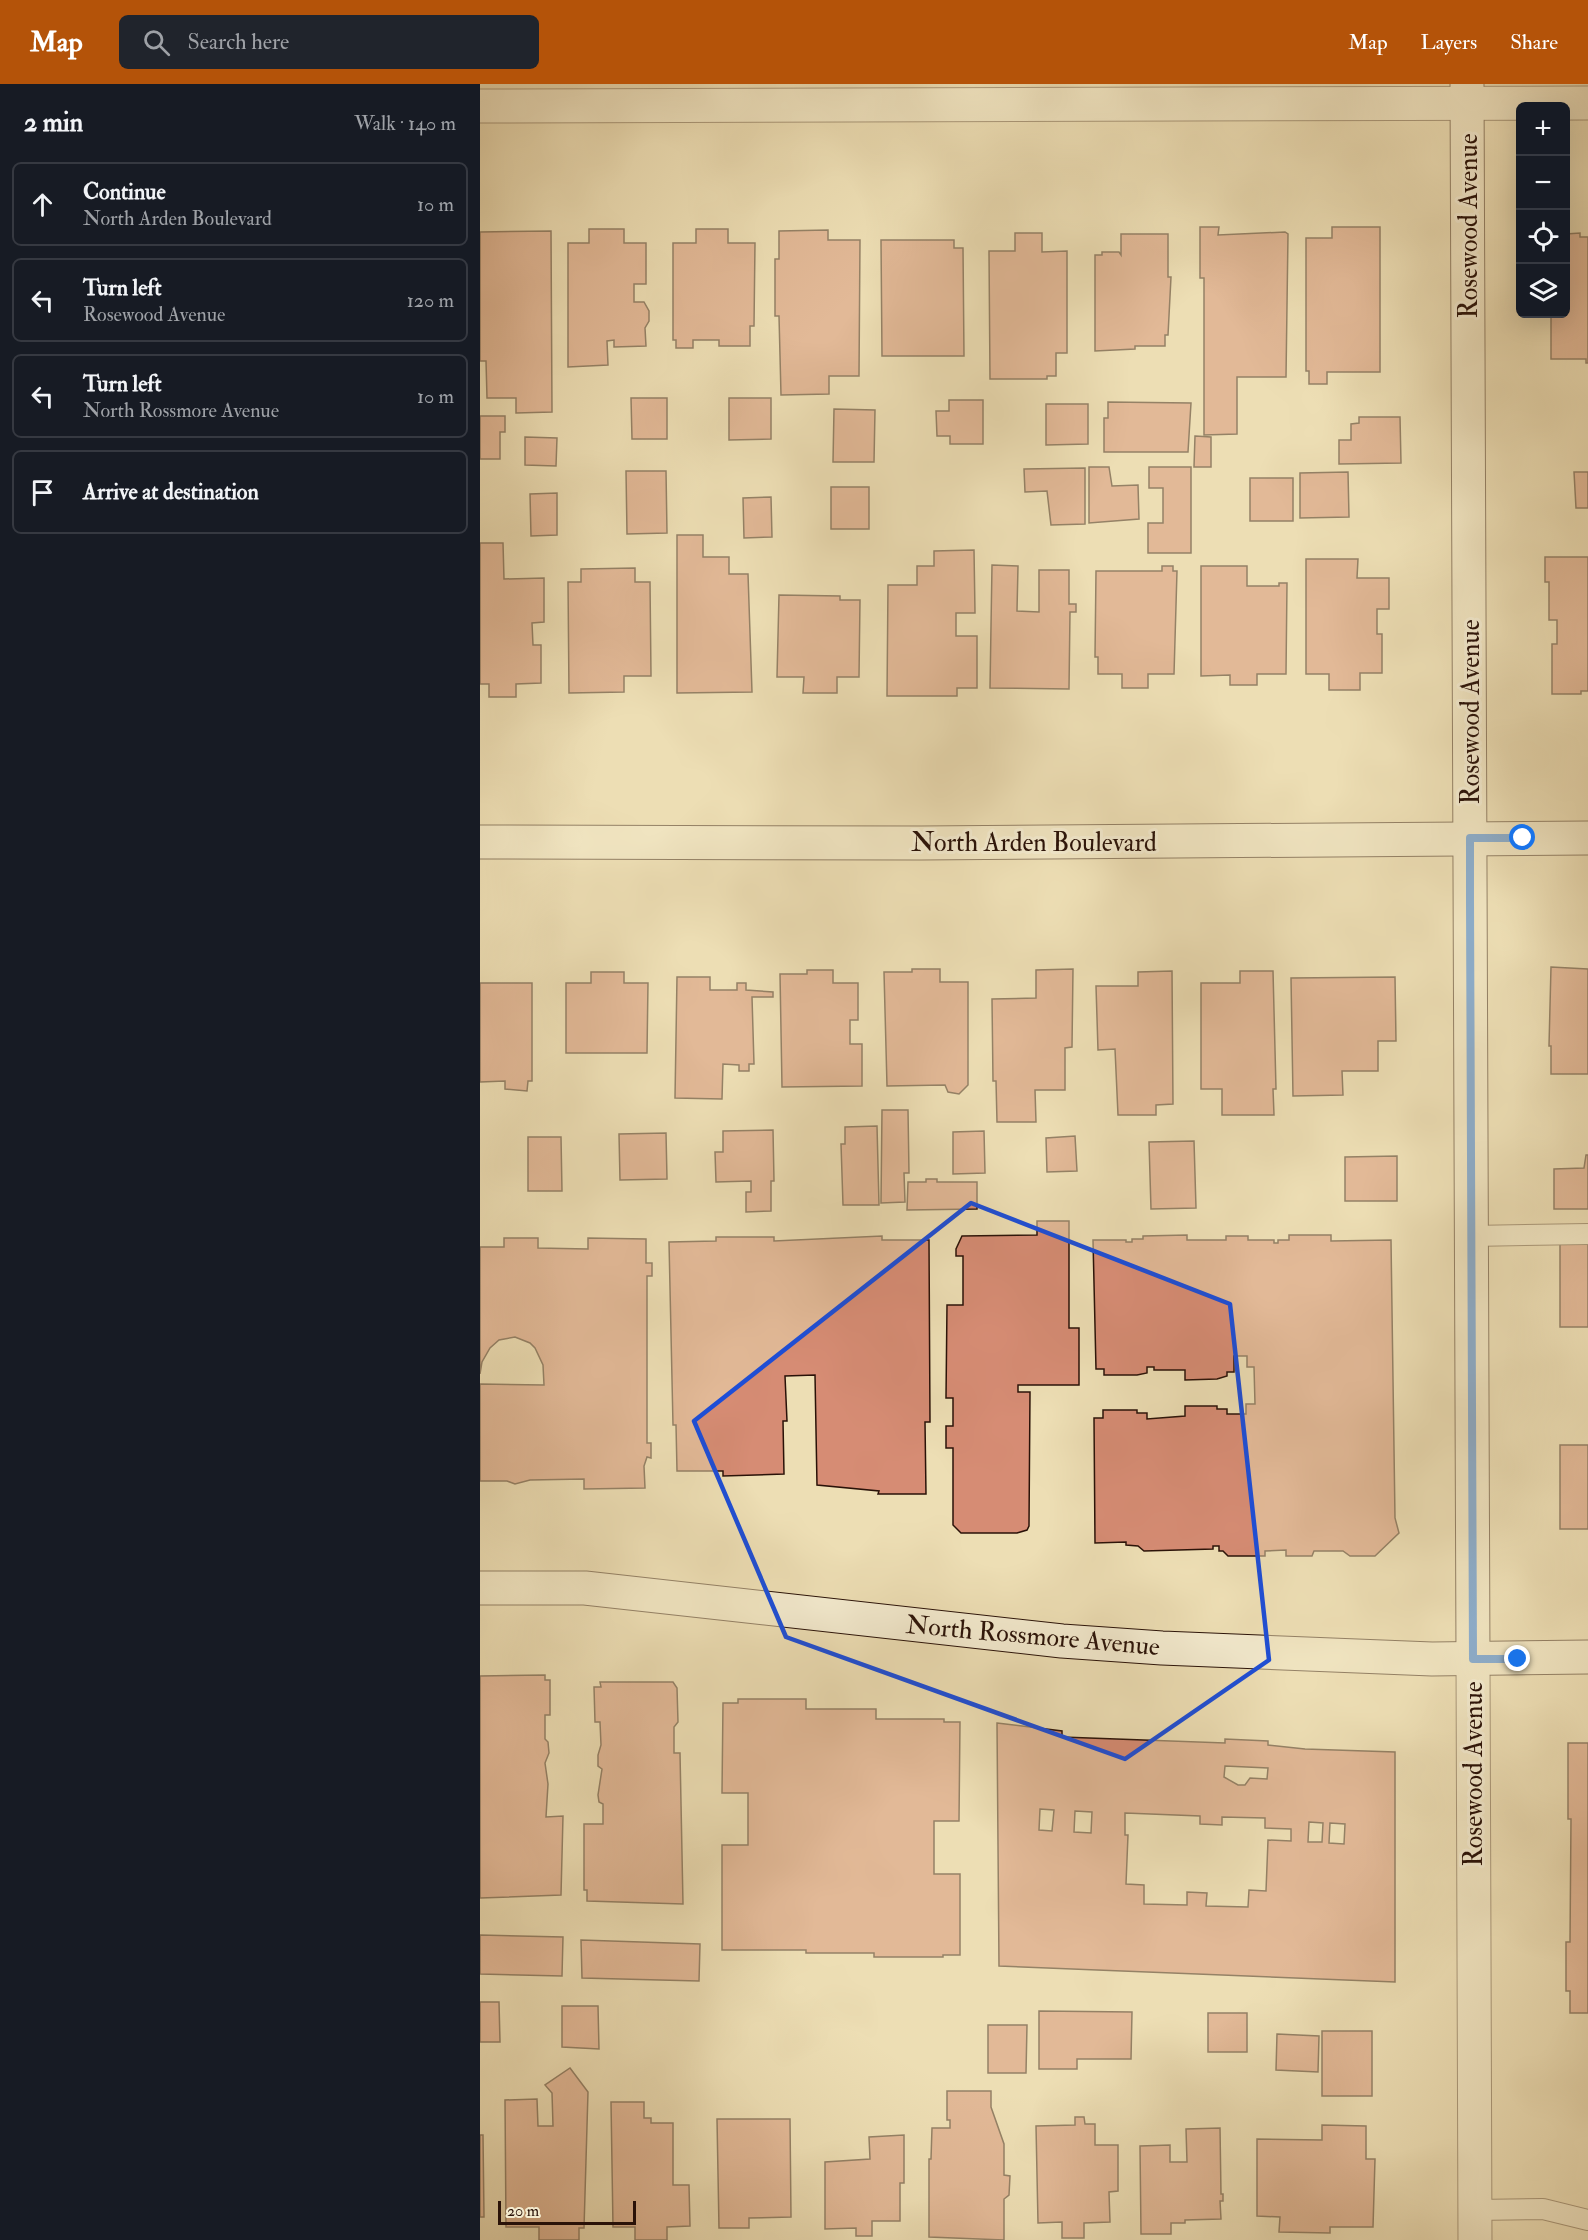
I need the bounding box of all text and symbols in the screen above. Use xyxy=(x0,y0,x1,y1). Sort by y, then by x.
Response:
search box xyxy=(119,15,539,69)
text: Map xyxy=(30,25,83,60)
icon: search xyxy=(140,26,173,59)
text: Search here xyxy=(188,28,289,56)
text: Map xyxy=(1348,29,1388,56)
text: Layers xyxy=(1421,29,1477,56)
text: Share xyxy=(1510,29,1558,56)
map controls xyxy=(1516,102,1570,318)
button: + xyxy=(1516,102,1570,156)
text: 2 min xyxy=(24,107,83,139)
text: Walk · 140 m xyxy=(354,111,456,136)
street label: Rosewood Avenue xyxy=(1453,133,1485,319)
button: − xyxy=(1516,156,1570,210)
text: Continue xyxy=(83,178,166,206)
icon: ahead xyxy=(26,188,59,221)
text: 10 m xyxy=(417,192,454,217)
text: North Arden Boulevard xyxy=(83,206,272,231)
button: locate xyxy=(1516,210,1570,264)
button: layers xyxy=(1516,264,1570,318)
text: Turn left xyxy=(83,274,162,302)
icon: left xyxy=(26,284,59,317)
text: 120 m xyxy=(407,288,454,313)
text: Rosewood Avenue xyxy=(83,302,225,327)
text: Turn left xyxy=(83,370,162,398)
icon: left xyxy=(26,380,59,413)
text: 10 m xyxy=(417,384,454,409)
text: North Rossmore Avenue xyxy=(83,398,279,423)
icon: arrive xyxy=(26,476,59,509)
text: Arrive at destination xyxy=(83,478,259,506)
street label: Rosewood Avenue xyxy=(1455,619,1487,805)
route start xyxy=(1509,824,1535,850)
street label: North Arden Boulevard xyxy=(911,827,1157,859)
street label: North Rossmore Avenue xyxy=(905,1609,1161,1663)
route end xyxy=(1504,1645,1530,1671)
street label: Rosewood Avenue xyxy=(1458,1681,1490,1867)
scale bar xyxy=(498,2198,636,2226)
text: 20 m xyxy=(507,2201,539,2221)

